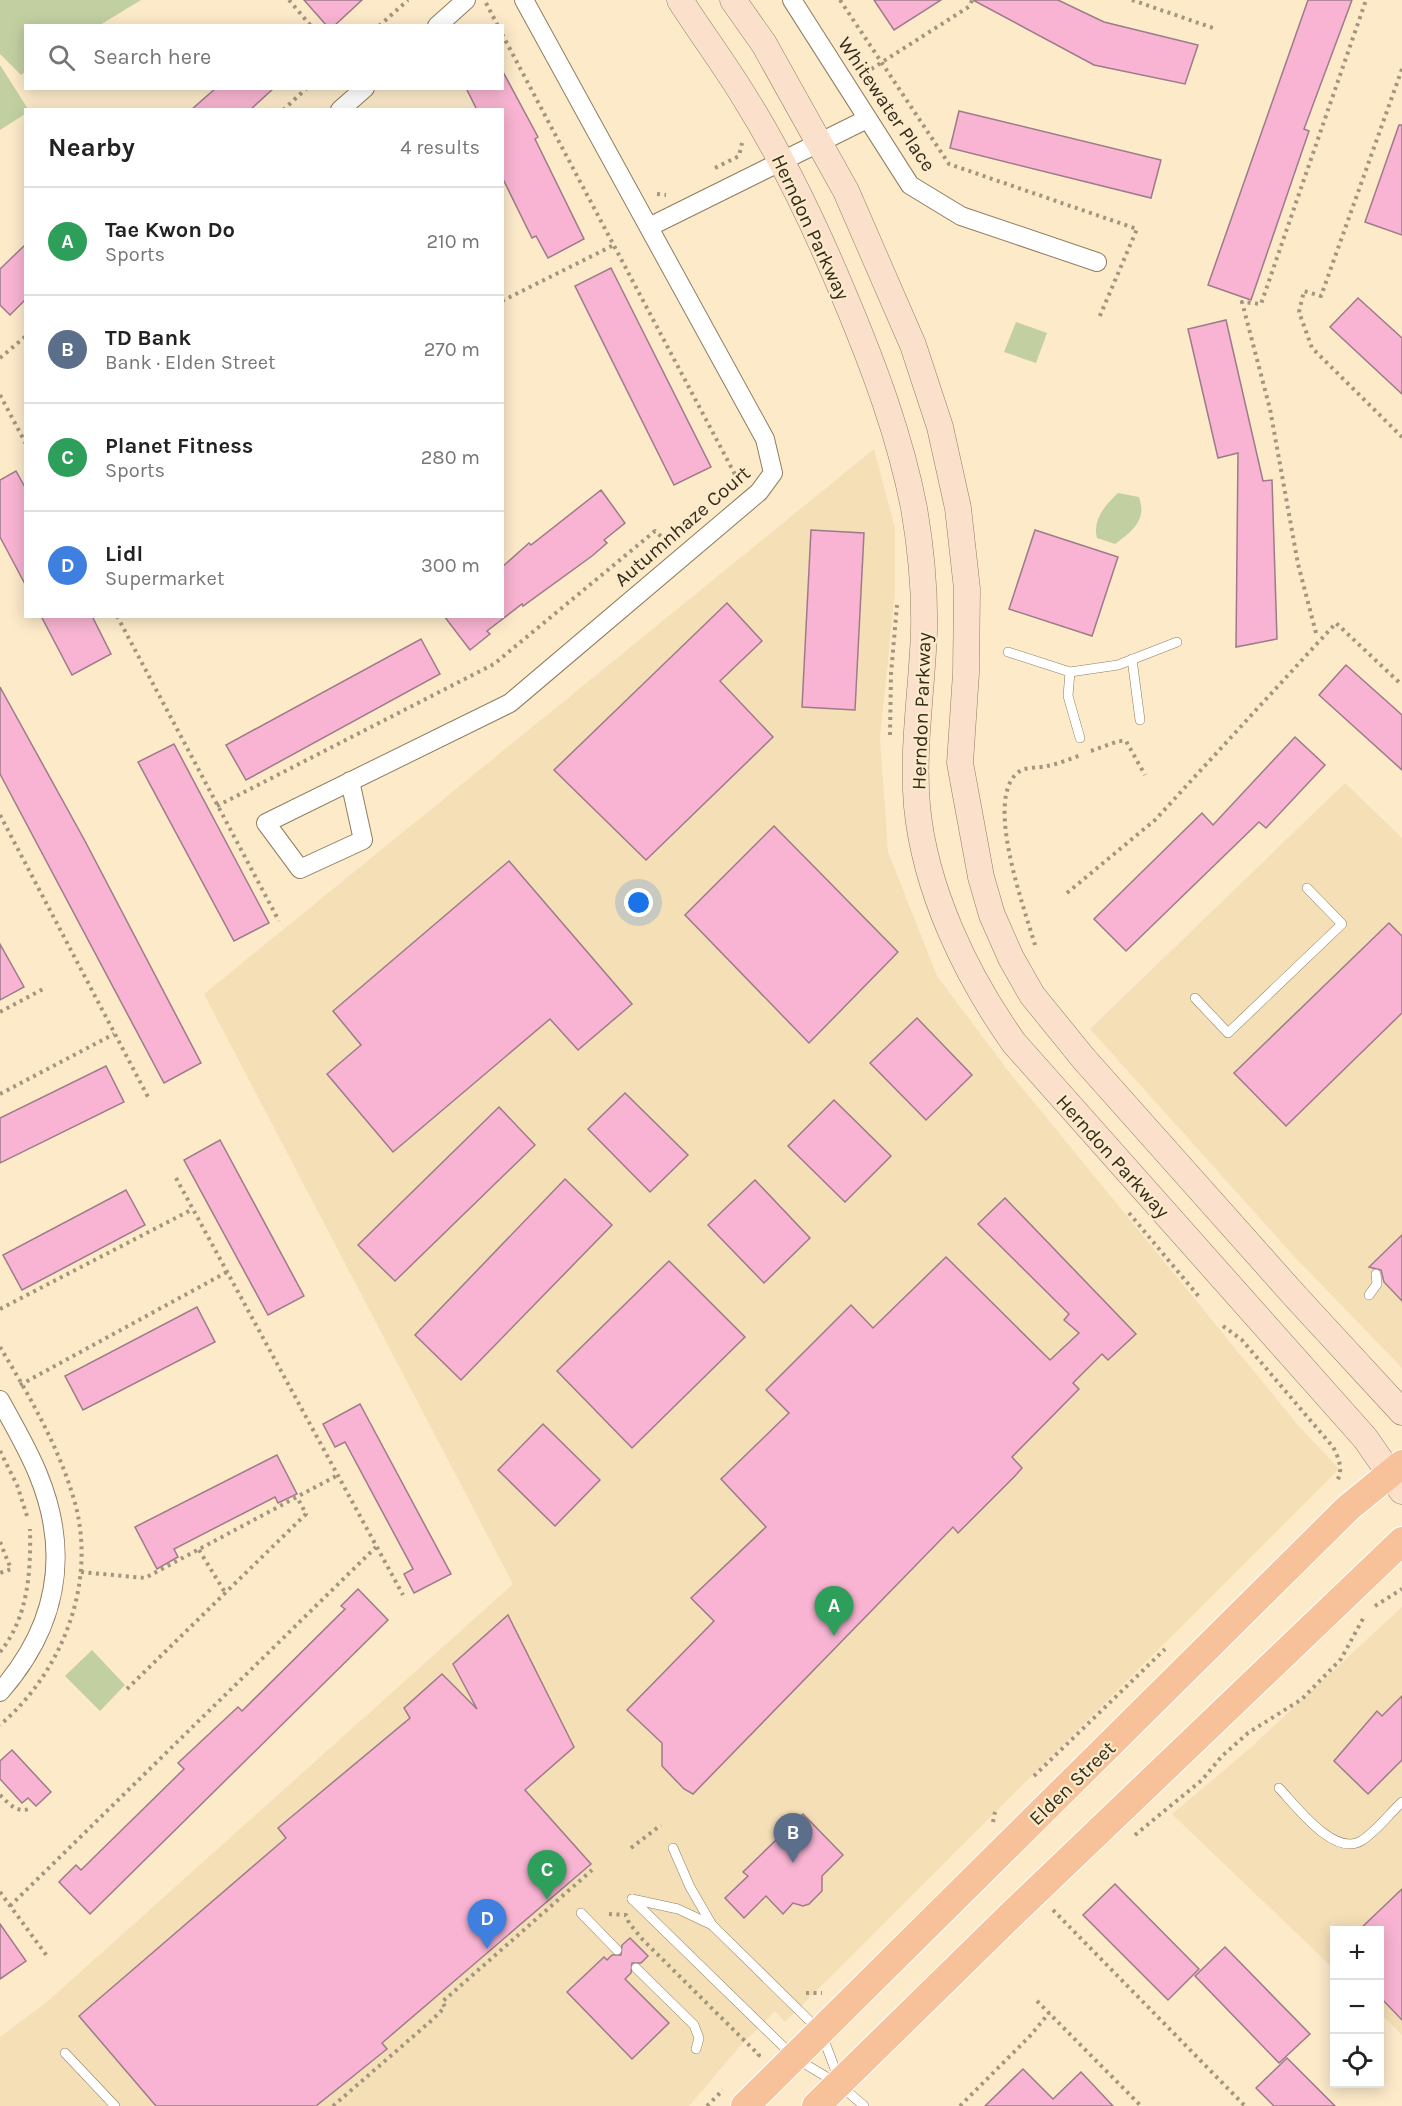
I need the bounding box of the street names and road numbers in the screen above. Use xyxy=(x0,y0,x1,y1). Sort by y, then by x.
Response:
street label: Whitewater Place xyxy=(833,33,940,176)
street label: Herndon Parkway xyxy=(767,151,854,304)
street label: Autumnhaze Court xyxy=(610,461,755,591)
street label: Herndon Parkway xyxy=(907,632,936,790)
street label: Herndon Parkway xyxy=(1051,1090,1174,1223)
street label: Elden Street xyxy=(1025,1736,1120,1830)

